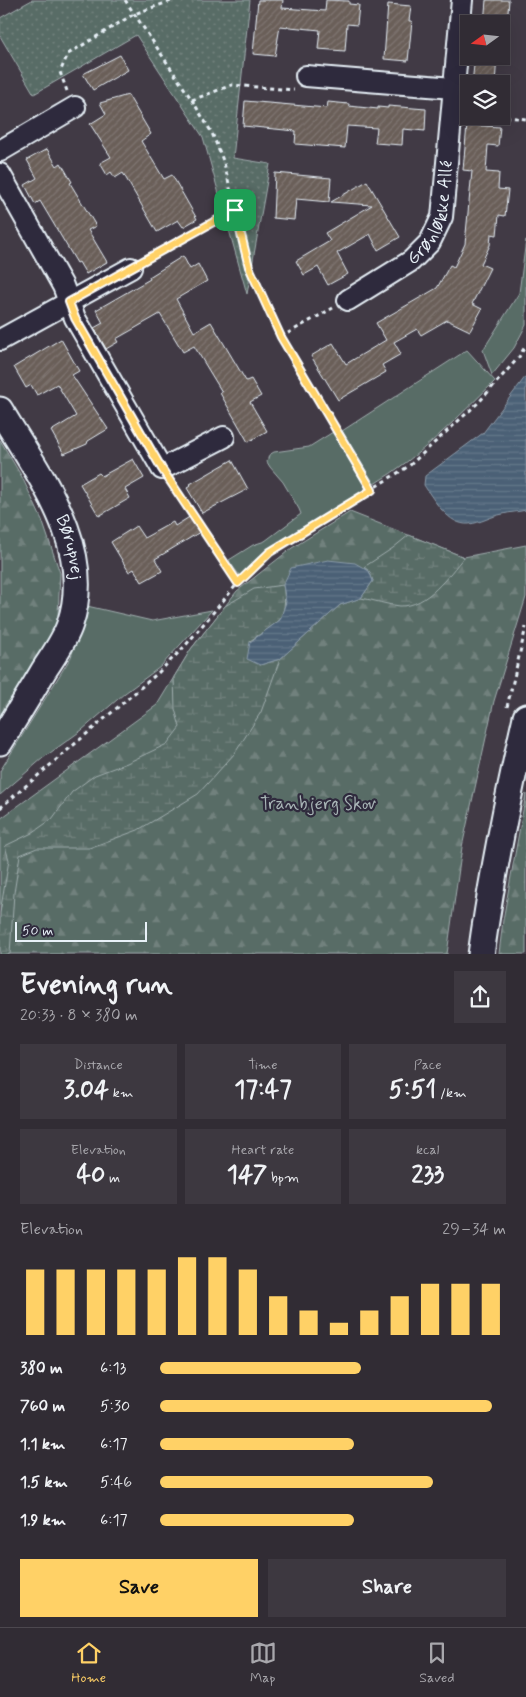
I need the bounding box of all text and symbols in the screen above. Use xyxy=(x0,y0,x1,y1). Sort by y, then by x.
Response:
north arrow xyxy=(460,15,510,65)
map controls xyxy=(460,15,510,125)
button: layers xyxy=(460,75,510,125)
street label: Grønløkke Allé xyxy=(401,159,459,271)
pin xyxy=(214,189,256,231)
icon: arrive xyxy=(221,196,249,224)
street label: Børupvej xyxy=(49,511,88,580)
park label: Tranbjerg Skov xyxy=(260,792,376,816)
scale bar xyxy=(15,919,148,943)
text: 50 m xyxy=(22,922,53,940)
text: Evening run xyxy=(20,967,173,1004)
button: share xyxy=(454,971,506,1023)
text: 20:33 · 8 × 380 m xyxy=(20,1005,138,1026)
text: Distance xyxy=(74,1056,123,1074)
text: Time xyxy=(248,1056,278,1074)
text: Pace xyxy=(414,1056,442,1074)
text: 3.04 xyxy=(63,1074,109,1107)
text: 17:47 xyxy=(234,1074,292,1107)
text: 5:51 xyxy=(389,1074,436,1107)
text: km xyxy=(109,1084,133,1102)
text: /km xyxy=(436,1084,467,1102)
text: Elevation xyxy=(71,1141,126,1159)
text: Heart rate xyxy=(232,1141,294,1159)
text: kcal xyxy=(416,1141,439,1159)
text: 40 xyxy=(76,1159,105,1192)
text: 147 xyxy=(227,1159,267,1192)
text: 233 xyxy=(411,1159,444,1192)
text: m xyxy=(105,1169,120,1187)
text: bpm xyxy=(267,1169,299,1187)
text: Elevation xyxy=(20,1219,83,1240)
text: 29–34 m xyxy=(442,1219,506,1240)
text: 380 m xyxy=(20,1358,63,1379)
text: 6:13 xyxy=(100,1358,126,1379)
text: 760 m xyxy=(20,1396,65,1417)
text: 5:30 xyxy=(100,1396,130,1417)
text: 1.1 km xyxy=(20,1434,65,1455)
text: 6:17 xyxy=(100,1434,128,1455)
text: 1.5 km xyxy=(20,1472,68,1493)
text: 5:46 xyxy=(100,1472,132,1493)
text: 1.9 km xyxy=(20,1510,66,1531)
text: 6:17 xyxy=(100,1510,128,1531)
button: Save xyxy=(20,1559,258,1617)
button: Share xyxy=(268,1559,506,1617)
tab: Home xyxy=(71,1639,106,1687)
tab: Map xyxy=(249,1639,277,1687)
tab: Saved xyxy=(419,1639,455,1687)

